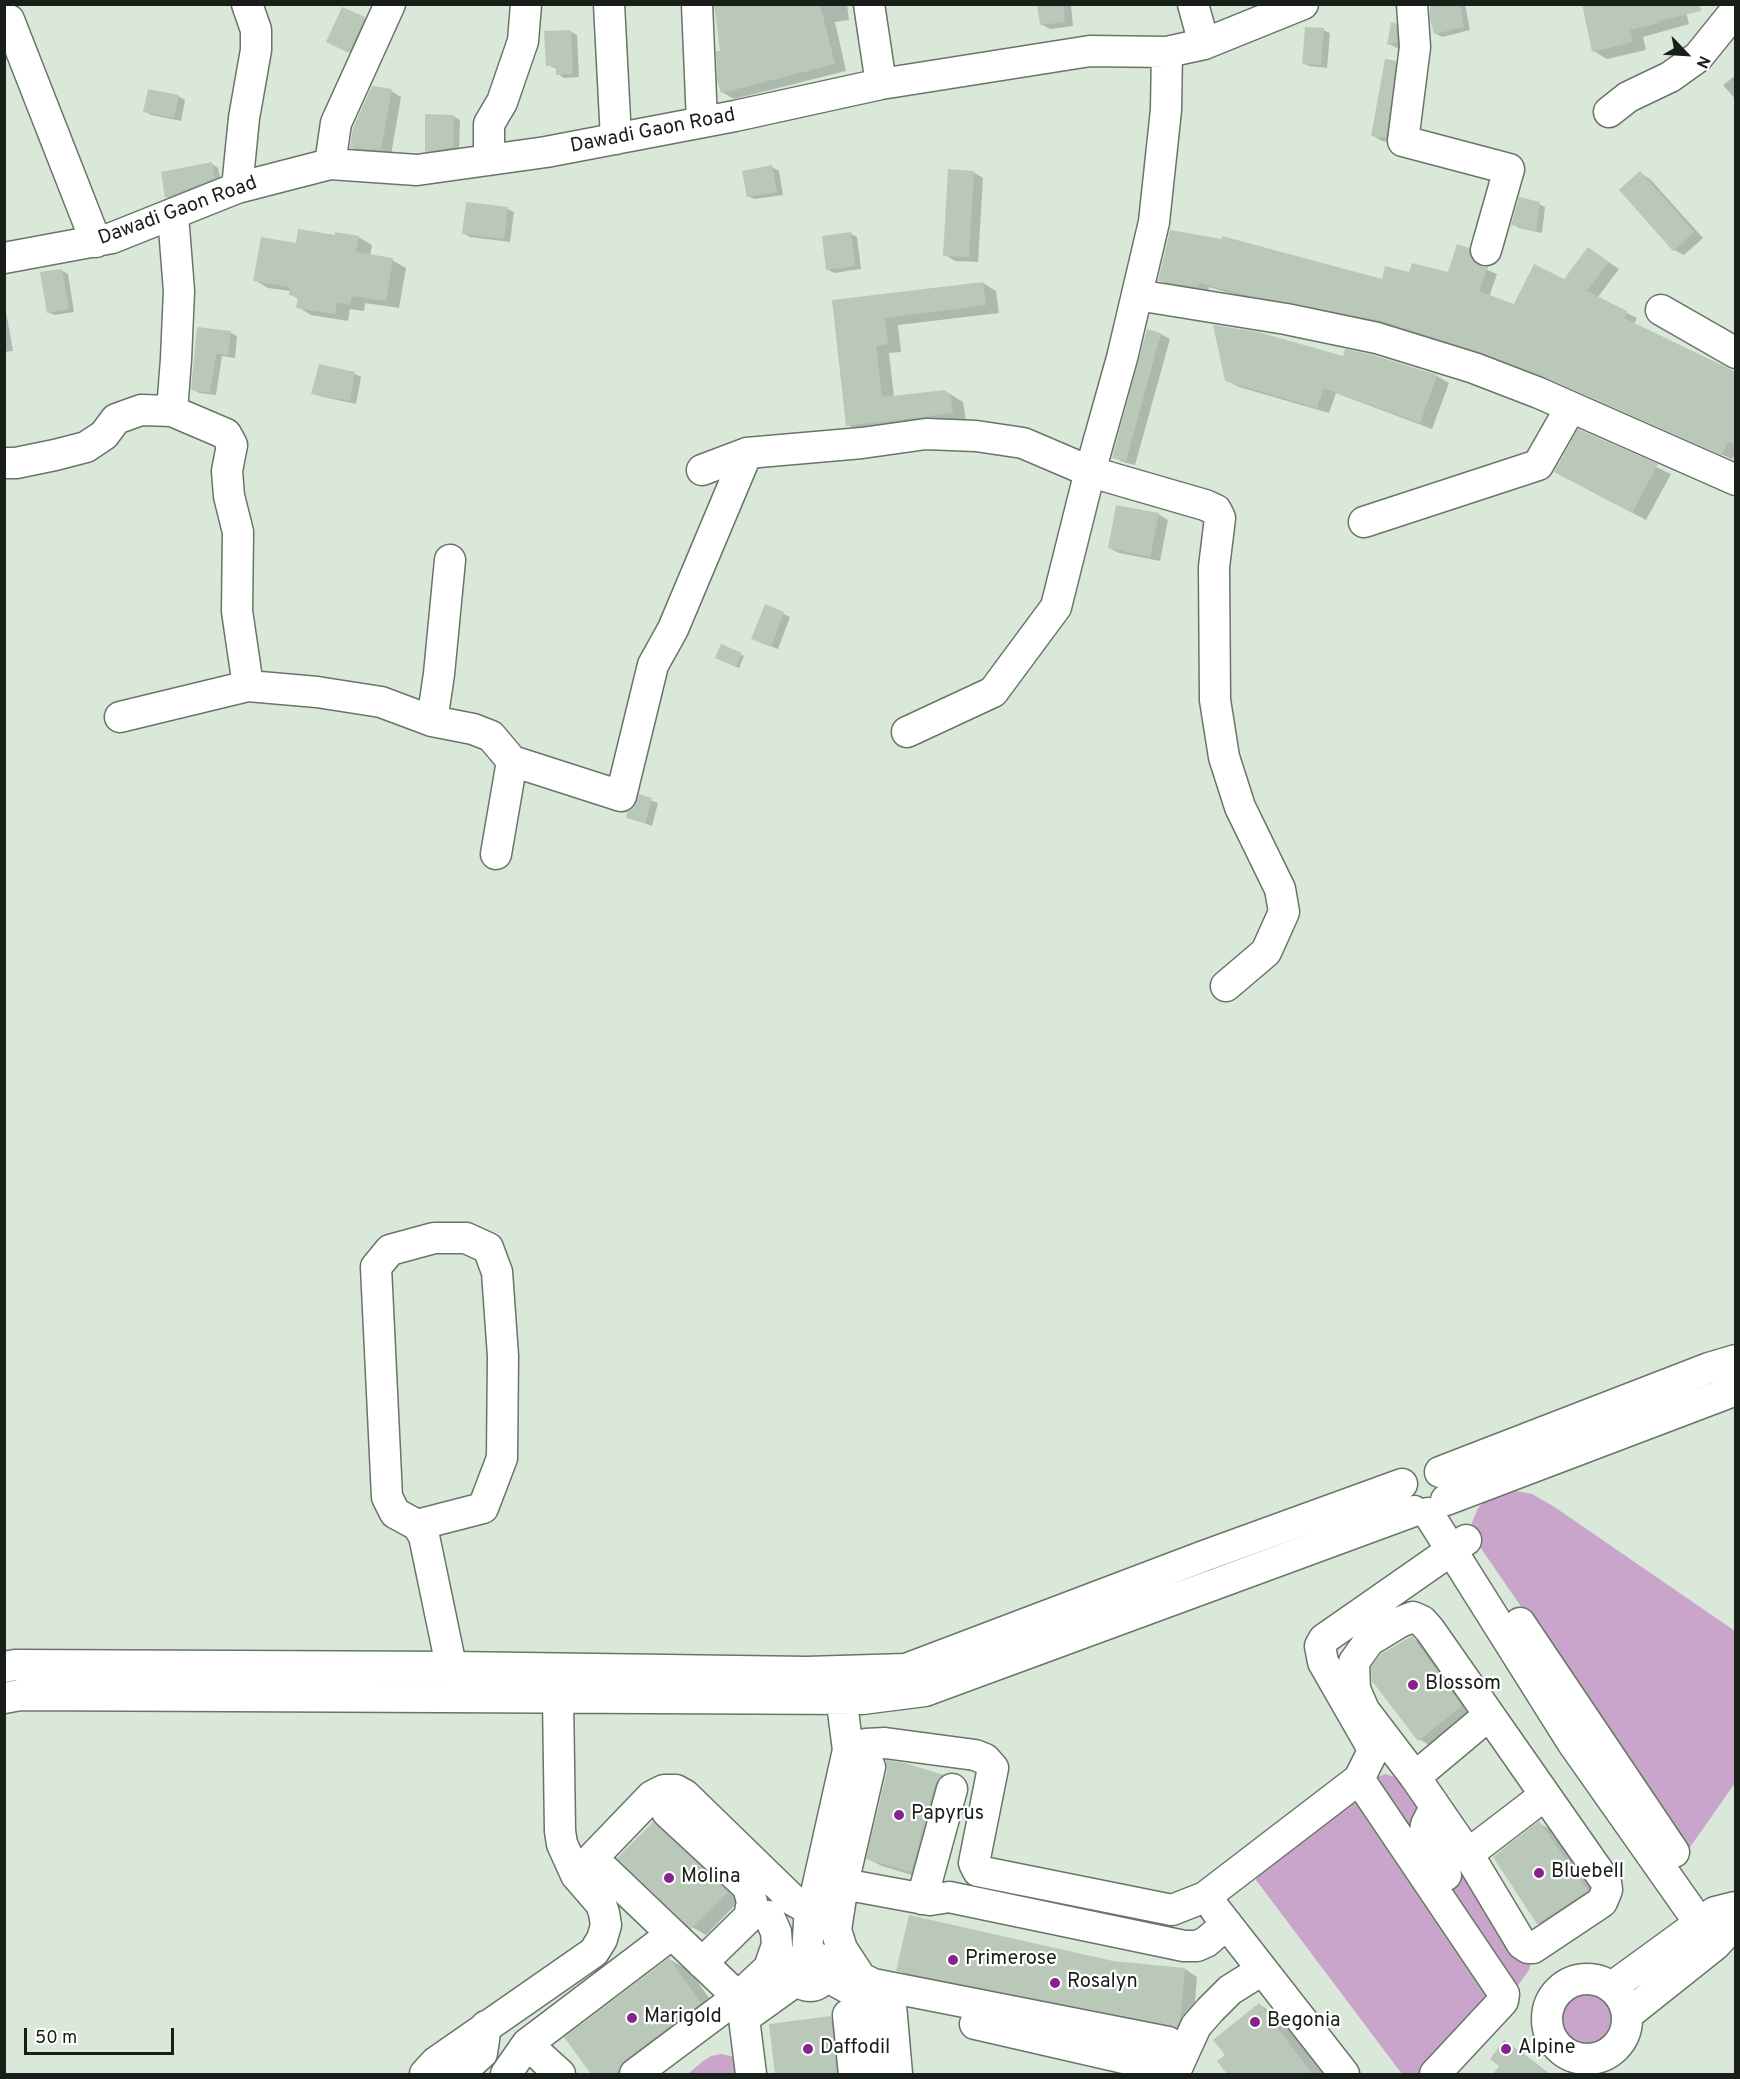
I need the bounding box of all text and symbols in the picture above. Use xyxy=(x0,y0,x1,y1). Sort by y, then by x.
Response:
north arrow xyxy=(1656,24,1716,84)
text: N xyxy=(1691,52,1714,71)
street label: Dawadi Gaon Road xyxy=(569,104,737,160)
street label: Dawadi Gaon Road xyxy=(95,172,261,252)
place label: Blossom xyxy=(1425,1673,1501,1697)
marker: Blossom xyxy=(1406,1678,1420,1692)
place label: Papyrus xyxy=(911,1803,984,1827)
marker: Papyrus xyxy=(892,1808,906,1822)
place label: Bluebell xyxy=(1551,1861,1624,1885)
place label: Molina xyxy=(681,1866,740,1890)
marker: Bluebell xyxy=(1532,1866,1546,1880)
marker: Molina xyxy=(662,1871,676,1885)
place label: Primerose xyxy=(965,1948,1057,1972)
marker: Primerose xyxy=(946,1953,960,1967)
place label: Rosalyn xyxy=(1067,1971,1138,1995)
marker: Rosalyn xyxy=(1048,1976,1062,1990)
place label: Marigold xyxy=(644,2006,722,2030)
place label: Begonia xyxy=(1267,2010,1340,2034)
marker: Marigold xyxy=(625,2011,639,2025)
marker: Begonia xyxy=(1248,2015,1262,2029)
scale bar xyxy=(27,2016,177,2054)
text: 50 m xyxy=(35,2027,77,2050)
place label: Daffodil xyxy=(820,2037,890,2061)
place label: Alpine xyxy=(1518,2037,1576,2061)
marker: Daffodil xyxy=(801,2042,815,2056)
marker: Alpine xyxy=(1499,2042,1513,2056)

